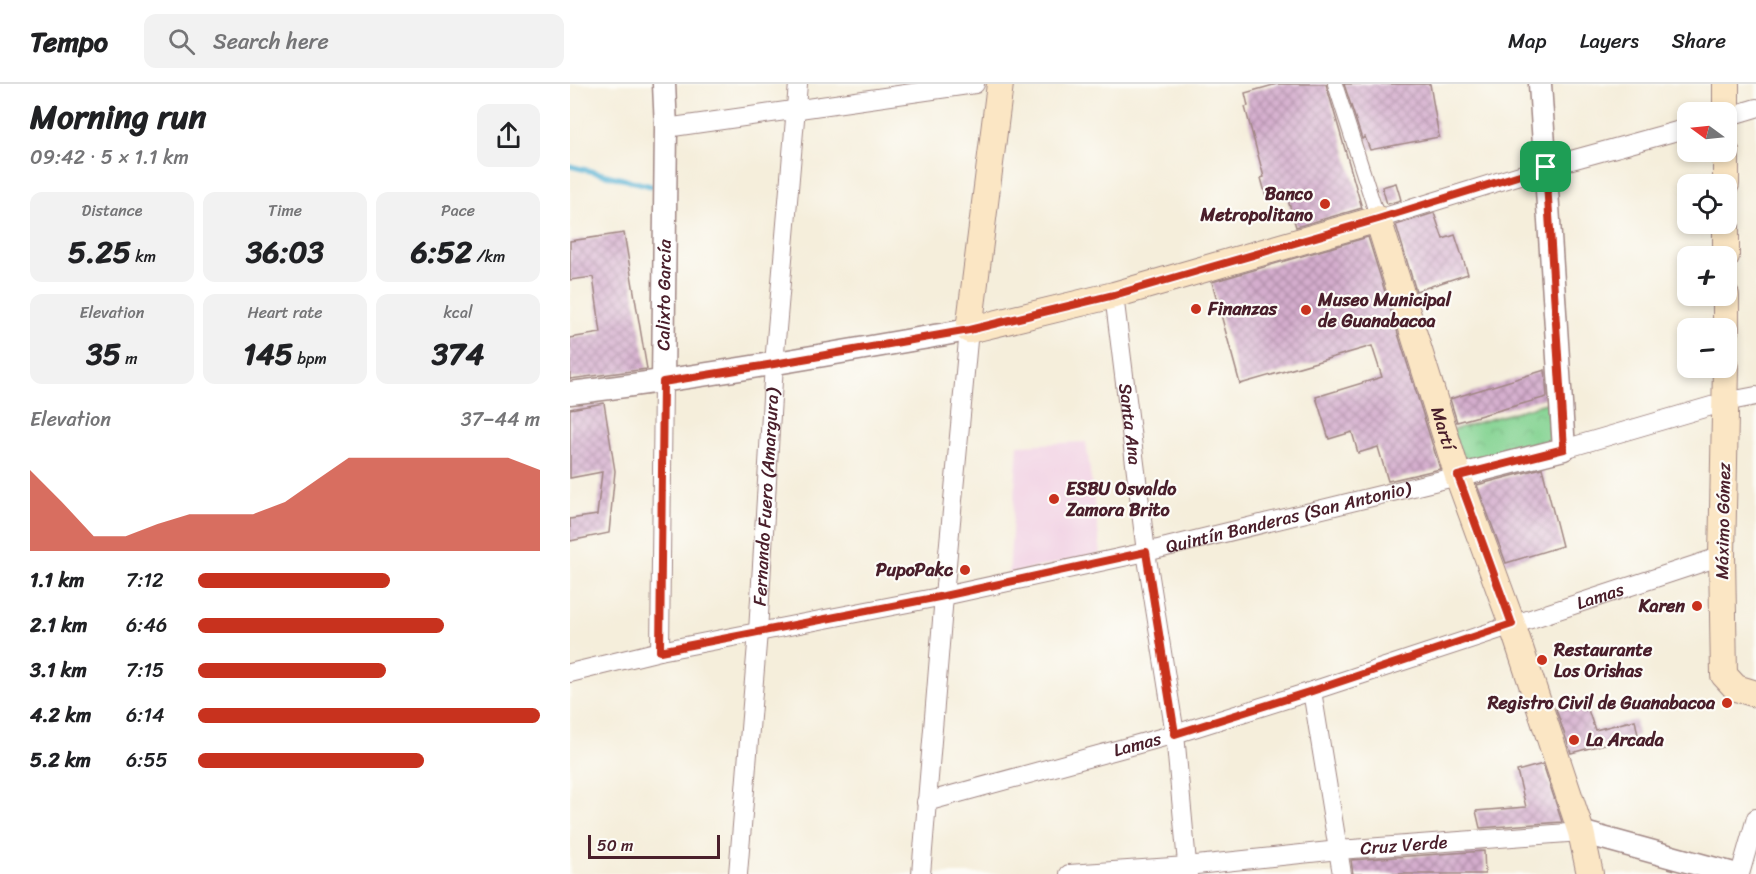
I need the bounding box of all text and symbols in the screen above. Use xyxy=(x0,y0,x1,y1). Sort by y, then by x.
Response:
search box xyxy=(144,14,564,68)
text: Tempo xyxy=(30,17,108,66)
text: Search here xyxy=(213,22,329,61)
text: Map xyxy=(1508,22,1547,60)
text: Layers xyxy=(1580,22,1639,60)
text: Share xyxy=(1672,22,1726,60)
icon: search xyxy=(165,25,198,58)
text: Morning run xyxy=(30,88,206,146)
north arrow xyxy=(1677,102,1737,162)
map controls xyxy=(1677,102,1737,378)
button: share xyxy=(477,104,540,167)
text: 09:42 · 5 × 1.1 km xyxy=(30,140,189,175)
pin xyxy=(1520,141,1571,192)
icon: arrive xyxy=(1529,150,1562,183)
button: locate xyxy=(1677,174,1737,234)
place label: Banco Metropolitano xyxy=(1200,178,1314,231)
text: Distance xyxy=(82,196,142,225)
text: Time xyxy=(268,196,302,225)
text: Pace xyxy=(441,196,475,225)
marker: Banco Metropolitano xyxy=(1318,197,1332,211)
text: 5.25 xyxy=(68,225,131,279)
text: 36:03 xyxy=(246,225,324,279)
text: 6:52 xyxy=(411,225,472,279)
street label: Calixto García xyxy=(647,238,681,351)
text: km xyxy=(131,242,156,271)
text: /km xyxy=(472,242,505,271)
button: + xyxy=(1677,246,1737,306)
place label: Museo Municipal de Guanabacoa xyxy=(1317,284,1452,337)
place label: Finanzas xyxy=(1207,293,1278,325)
text: Elevation xyxy=(80,298,144,327)
text: Heart rate xyxy=(247,298,323,327)
text: kcal xyxy=(443,298,473,327)
marker: Finanzas xyxy=(1189,302,1203,316)
marker: Museo Municipal de Guanabacoa xyxy=(1299,303,1313,317)
button: − xyxy=(1677,318,1737,378)
text: 35 xyxy=(86,327,121,381)
text: 145 xyxy=(243,327,293,381)
text: 374 xyxy=(432,327,484,381)
text: m xyxy=(121,344,138,373)
text: bpm xyxy=(293,344,327,373)
street label: Santa Ana xyxy=(1109,381,1151,467)
street label: Fernando Fuero (Amargura) xyxy=(744,386,789,607)
text: Elevation xyxy=(30,402,111,437)
text: 37–44 m xyxy=(461,402,540,437)
street label: Martí xyxy=(1421,403,1466,456)
street label: Máximo Gómez xyxy=(1706,462,1740,580)
street label: Quintín Banderas (San Antonio) xyxy=(1162,472,1416,563)
place label: ESBU Osvaldo Zamora Brito xyxy=(1065,473,1177,526)
marker: ESBU Osvaldo Zamora Brito xyxy=(1047,492,1061,506)
place label: PupoPakc xyxy=(876,554,954,586)
text: 1.1 km xyxy=(30,563,84,598)
text: 7:12 xyxy=(126,563,164,598)
marker: PupoPakc xyxy=(958,563,972,577)
street label: Lamas xyxy=(1572,573,1629,619)
place label: Karen xyxy=(1638,590,1685,622)
marker: Karen xyxy=(1690,599,1704,613)
text: 2.1 km xyxy=(30,608,87,643)
text: 6:46 xyxy=(126,608,167,643)
place label: Restaurante Los Orishas xyxy=(1553,634,1653,687)
text: 3.1 km xyxy=(30,653,87,688)
text: 7:15 xyxy=(126,653,164,688)
marker: Restaurante Los Orishas xyxy=(1535,653,1549,667)
place label: Registro Civil de Guanabacoa xyxy=(1487,687,1716,719)
marker: Registro Civil de Guanabacoa xyxy=(1720,696,1734,710)
text: 4.2 km xyxy=(30,698,91,733)
text: 6:14 xyxy=(126,698,164,733)
street label: Lamas xyxy=(1110,722,1166,766)
place label: La Arcada xyxy=(1586,724,1665,756)
marker: La Arcada xyxy=(1567,733,1581,747)
text: 5.2 km xyxy=(30,743,91,778)
text: 6:55 xyxy=(126,743,168,778)
street label: Cruz Verde xyxy=(1359,826,1449,864)
text: 50 m xyxy=(597,831,633,860)
scale bar xyxy=(588,832,720,860)

